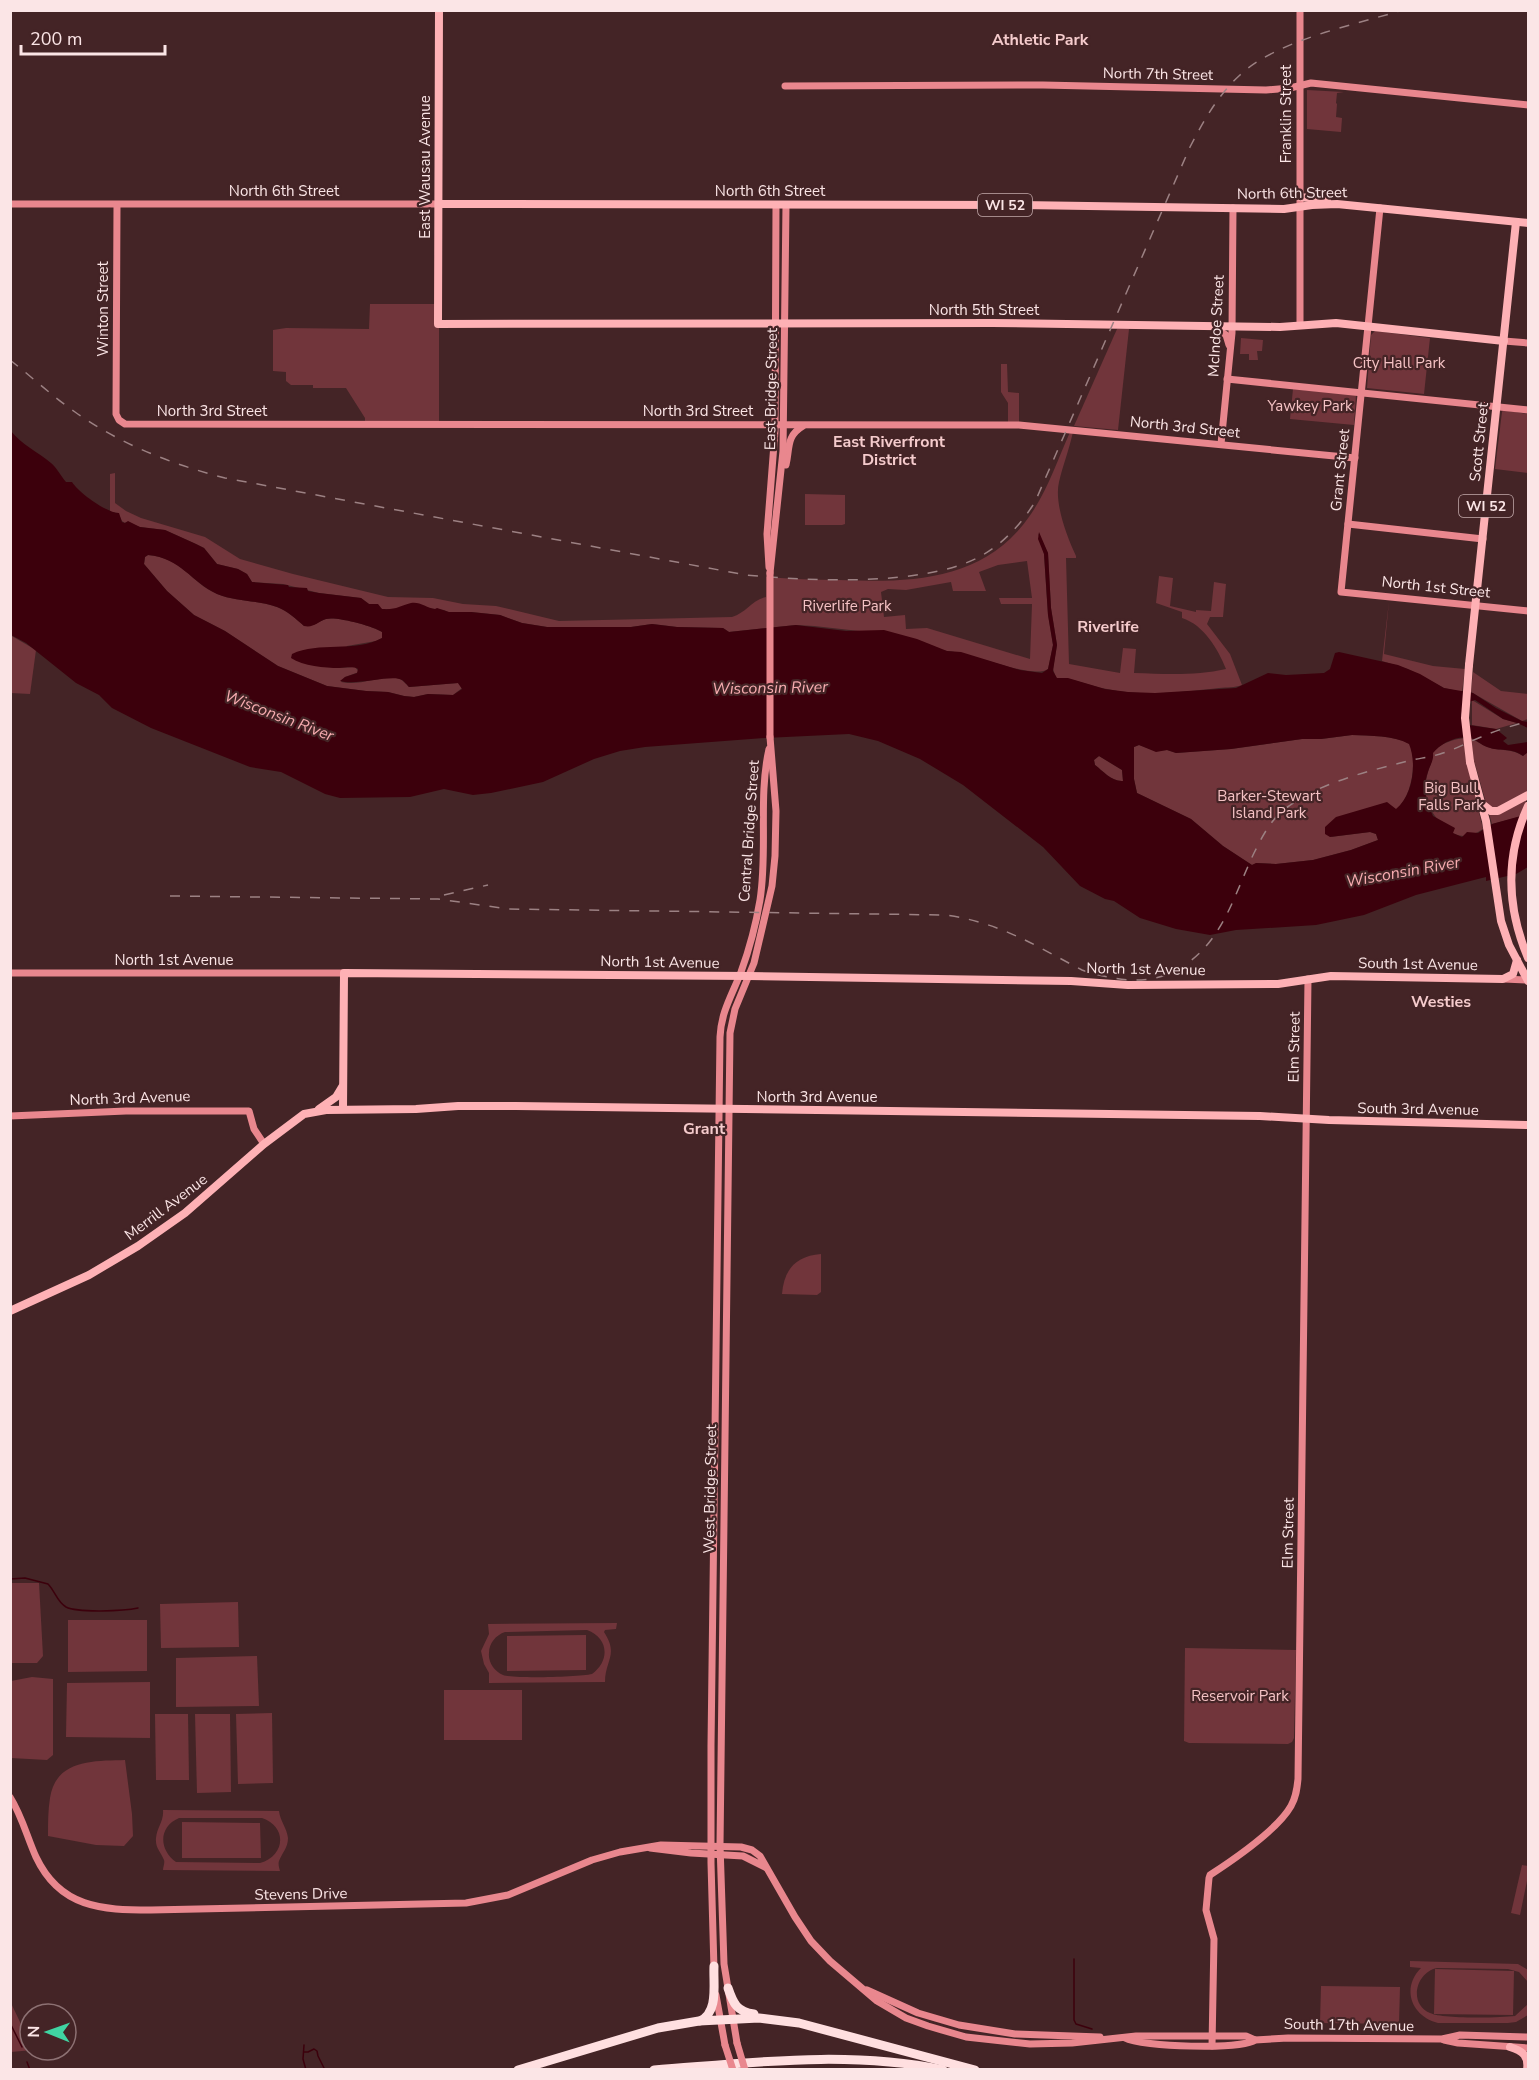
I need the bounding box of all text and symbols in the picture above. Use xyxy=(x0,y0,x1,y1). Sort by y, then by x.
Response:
scale bar xyxy=(21,18,165,56)
text: 200 m xyxy=(30,27,82,51)
district label: Athletic Park xyxy=(992,29,1089,51)
street label: North 7th Street xyxy=(1103,63,1214,85)
street label: Franklin Street xyxy=(1276,64,1296,163)
street label: East Wausau Avenue xyxy=(415,95,435,239)
street label: North 6th Street xyxy=(229,181,340,201)
street label: North 6th Street xyxy=(715,181,826,201)
street label: North 6th Street xyxy=(1237,182,1348,204)
road number: WI 52 xyxy=(978,194,1032,216)
street label: Winton Street xyxy=(93,261,113,357)
street label: McIndoe Street xyxy=(1203,274,1229,377)
street label: North 5th Street xyxy=(929,300,1040,320)
street label: East Bridge Street xyxy=(760,327,782,450)
park label: City Hall Park xyxy=(1353,353,1446,373)
park label: Yawkey Park xyxy=(1267,396,1353,416)
street label: North 3rd Street xyxy=(157,401,268,421)
street label: North 3rd Street xyxy=(643,401,754,421)
street label: Scott Street xyxy=(1465,401,1493,483)
street label: North 3rd Street xyxy=(1129,411,1242,443)
street label: Grant Street xyxy=(1326,427,1354,512)
district label: East Riverfront District xyxy=(833,431,946,471)
road number: WI 52 xyxy=(1459,495,1513,517)
street label: North 1st Street xyxy=(1381,571,1492,603)
park label: Riverlife Park xyxy=(803,596,892,616)
district label: Riverlife xyxy=(1077,616,1139,638)
water label: Wisconsin River xyxy=(712,676,829,700)
water label: Wisconsin River xyxy=(221,685,338,747)
street label: Central Bridge Street xyxy=(734,759,764,903)
park label: Big Bull Falls Park xyxy=(1418,778,1484,815)
park label: Barker-Stewart Island Park xyxy=(1217,786,1322,823)
water label: Wisconsin River xyxy=(1344,851,1463,893)
street label: North 1st Avenue xyxy=(114,950,234,970)
street label: North 1st Avenue xyxy=(600,951,720,973)
street label: South 1st Avenue xyxy=(1358,953,1478,975)
street label: North 1st Avenue xyxy=(1086,958,1206,980)
district label: Westies xyxy=(1411,991,1471,1013)
street label: Elm Street xyxy=(1283,1011,1305,1083)
street label: North 3rd Avenue xyxy=(69,1086,191,1110)
street label: North 3rd Avenue xyxy=(757,1087,877,1107)
street label: South 3rd Avenue xyxy=(1357,1098,1479,1120)
district label: Grant xyxy=(683,1118,726,1140)
street label: Merrill Avenue xyxy=(121,1169,211,1245)
street label: West Bridge Street xyxy=(699,1424,721,1554)
street label: Elm Street xyxy=(1277,1497,1299,1569)
park label: Reservoir Park xyxy=(1191,1686,1289,1706)
street label: Stevens Drive xyxy=(254,1883,348,1905)
north arrow xyxy=(18,2002,78,2062)
street label: South 17th Avenue xyxy=(1284,2014,1414,2036)
text: N xyxy=(23,2026,45,2038)

